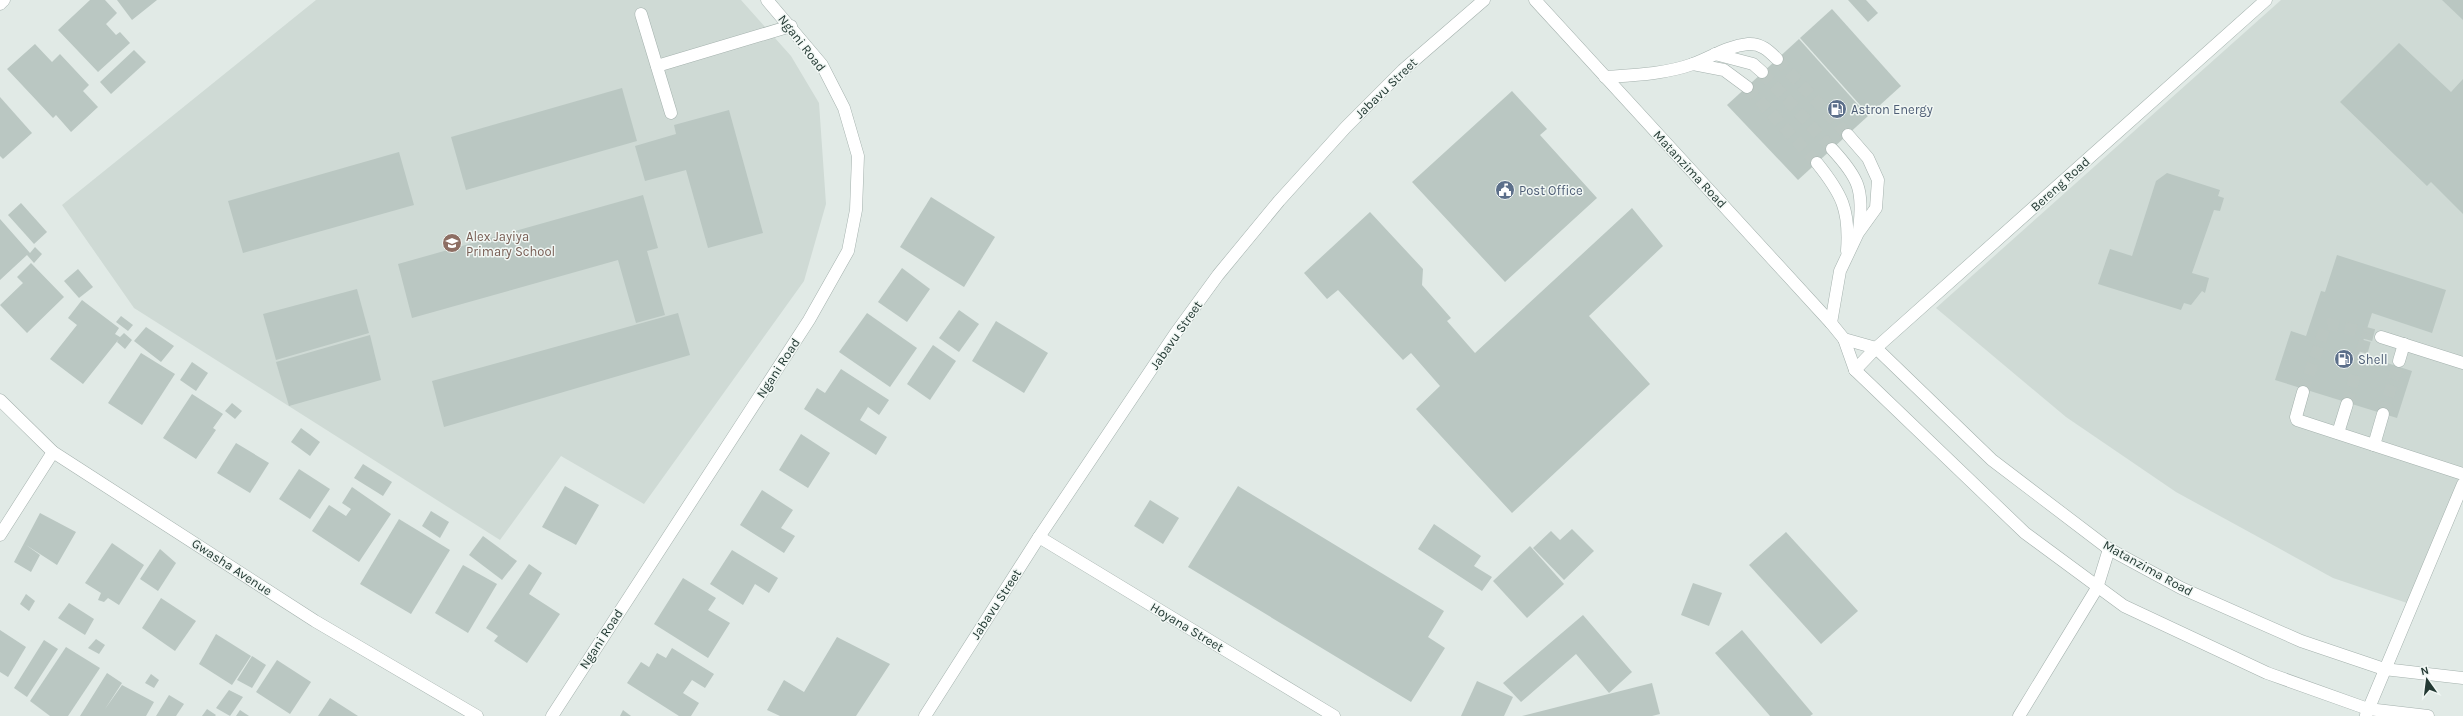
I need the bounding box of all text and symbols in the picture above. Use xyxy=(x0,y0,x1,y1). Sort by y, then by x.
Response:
street label: Ngani Road xyxy=(775,12,829,74)
street label: Jabavu Street xyxy=(1352,55,1420,121)
fuel station icon: Astron Energy xyxy=(1826,98,1848,120)
place label: Astron Energy xyxy=(1851,102,1933,117)
street label: Matanzima Road xyxy=(1650,127,1730,211)
street label: Bereng Road xyxy=(2027,154,2093,214)
public building icon: Post Office xyxy=(1494,179,1516,201)
place label: Post Office xyxy=(1519,183,1583,198)
place label: Alex Jayiya Primary School xyxy=(466,229,555,259)
school or university icon: Alex Jayiya Primary School xyxy=(441,232,463,254)
street label: Jabavu Street xyxy=(1147,298,1205,372)
street label: Ngani Road xyxy=(753,335,803,401)
fuel station icon: Shell xyxy=(2333,348,2355,370)
place label: Shell xyxy=(2358,352,2388,367)
street label: Gwasha Avenue xyxy=(189,535,275,599)
street label: Matanzima Road xyxy=(2100,537,2196,599)
street label: Jabavu Street xyxy=(968,566,1024,642)
street label: Hoyana Street xyxy=(1148,599,1226,655)
street label: Ngani Road xyxy=(576,606,626,672)
north arrow xyxy=(2407,660,2447,700)
text: N xyxy=(2419,664,2430,678)

